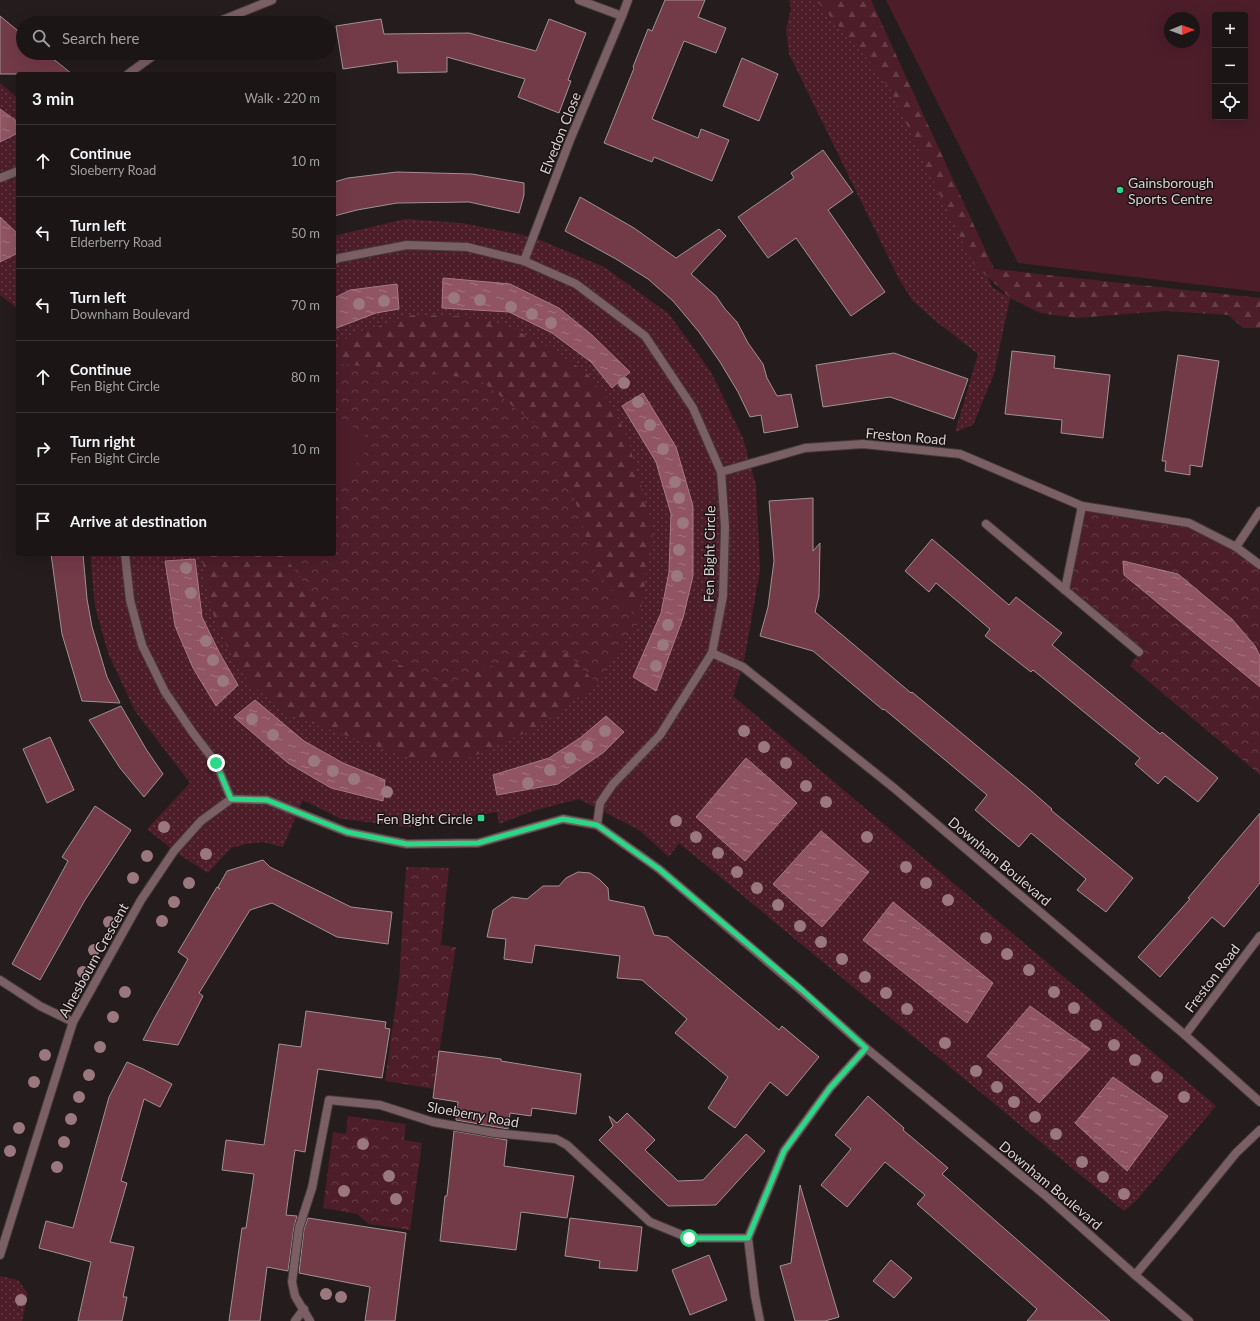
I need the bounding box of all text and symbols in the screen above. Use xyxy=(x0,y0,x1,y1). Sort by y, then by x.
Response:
north arrow xyxy=(1164,12,1200,48)
map controls xyxy=(1212,12,1248,120)
button: + xyxy=(1212,12,1248,48)
search box xyxy=(16,16,336,60)
icon: search xyxy=(30,27,52,49)
text: Search here xyxy=(62,29,139,47)
button: − xyxy=(1212,48,1248,84)
button: locate xyxy=(1212,84,1248,120)
text: 3 min xyxy=(32,88,74,109)
street label: Elvedon Close xyxy=(536,89,584,177)
text: Walk · 220 m xyxy=(244,90,320,106)
text: Continue xyxy=(70,144,131,162)
icon: ahead xyxy=(32,150,54,172)
text: 10 m xyxy=(291,153,320,169)
text: Sloeberry Road xyxy=(70,162,156,178)
place label: Gainsborough Sports Centre xyxy=(1128,174,1214,207)
marker: Gainsborough Sports Centre xyxy=(1115,185,1125,195)
text: Turn left xyxy=(70,216,126,234)
icon: left xyxy=(32,222,54,244)
text: 50 m xyxy=(291,225,320,241)
text: Elderberry Road xyxy=(70,234,162,250)
text: Turn left xyxy=(70,288,126,306)
icon: left xyxy=(32,294,54,316)
text: 70 m xyxy=(291,297,320,313)
text: Downham Boulevard xyxy=(70,306,190,322)
text: Continue xyxy=(70,360,131,378)
icon: ahead xyxy=(32,366,54,388)
text: 80 m xyxy=(291,369,320,385)
text: Fen Bight Circle xyxy=(70,378,160,394)
street label: Freston Road xyxy=(865,424,947,448)
text: Turn right xyxy=(70,432,135,450)
icon: right xyxy=(32,438,54,460)
text: 10 m xyxy=(291,441,320,457)
text: Fen Bight Circle xyxy=(70,450,160,466)
street label: Fen Bight Circle xyxy=(700,505,718,603)
icon: arrive xyxy=(32,510,54,532)
text: Arrive at destination xyxy=(70,512,207,530)
route end xyxy=(207,754,225,772)
place label: Fen Bight Circle xyxy=(376,810,473,827)
marker: Fen Bight Circle xyxy=(476,813,486,823)
street label: Downham Boulevard xyxy=(945,813,1055,909)
street label: Alnesbourn Crescent xyxy=(54,900,132,1020)
street label: Freston Road xyxy=(1181,941,1243,1015)
street label: Sloeberry Road xyxy=(426,1098,520,1130)
street label: Downham Boulevard xyxy=(996,1137,1106,1233)
route start xyxy=(680,1229,698,1247)

